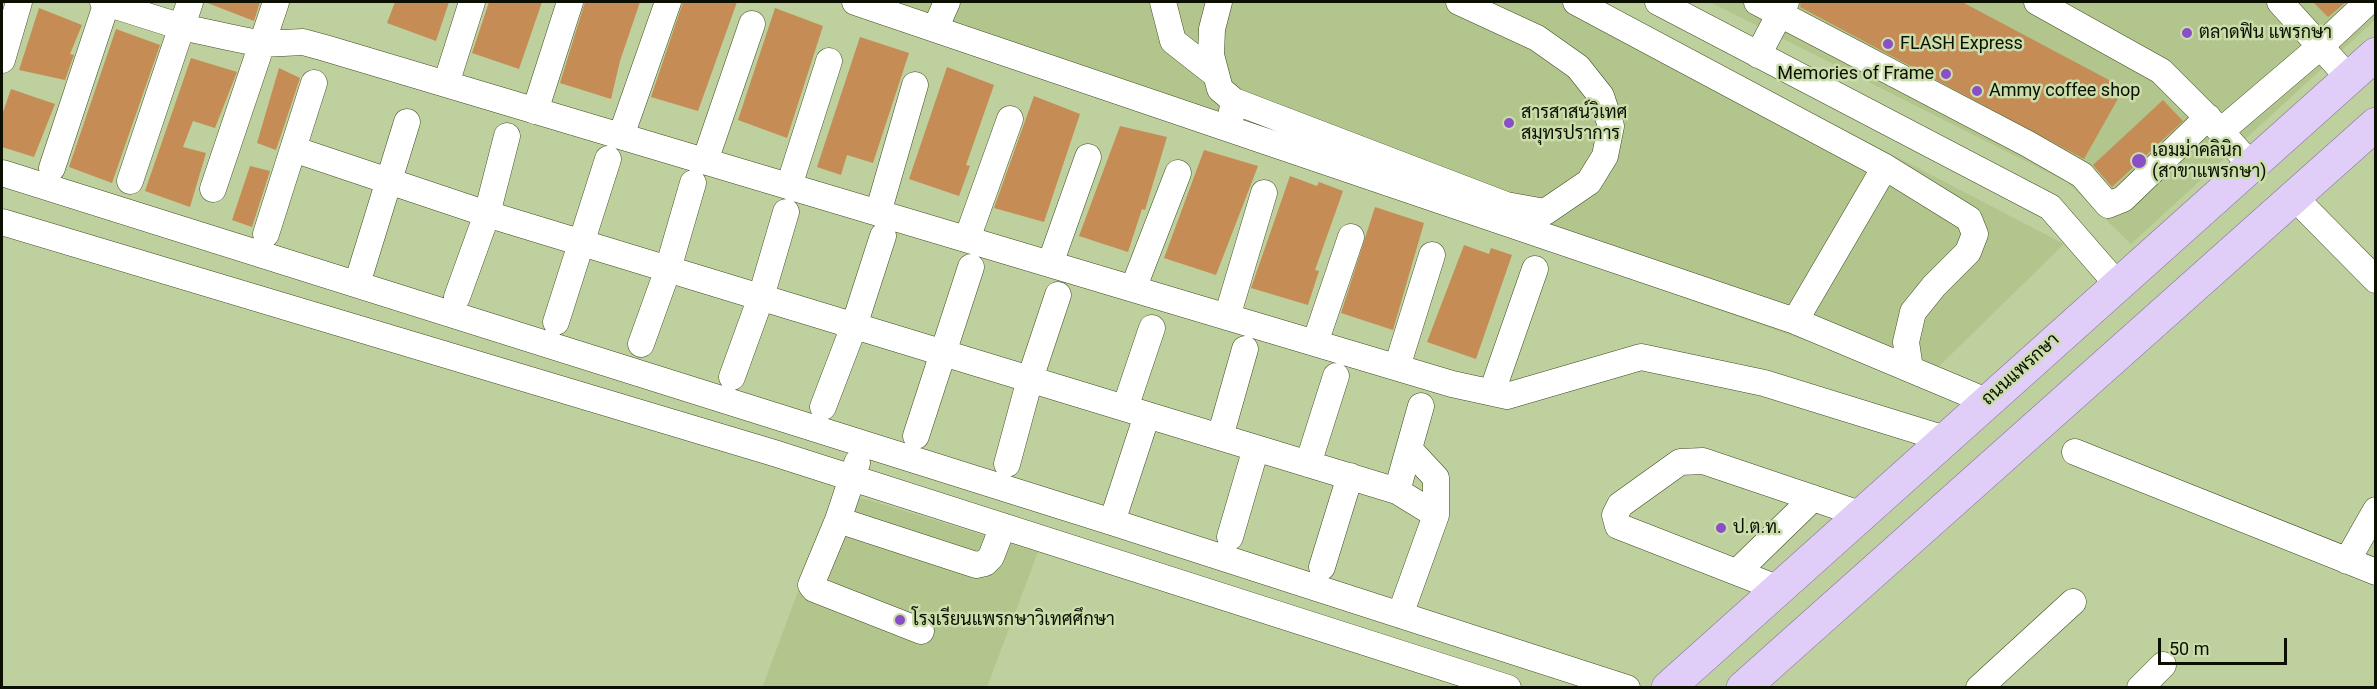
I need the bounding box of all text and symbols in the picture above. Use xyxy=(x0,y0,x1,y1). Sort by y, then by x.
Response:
place label: ตลาดฟิน แพรกษา xyxy=(2199,22,2332,44)
marker: ตลาดฟิน แพรกษา xyxy=(2180,26,2194,40)
place label: FLASH Express xyxy=(1900,33,2023,55)
marker: FLASH Express xyxy=(1881,37,1895,51)
place label: Memories of Frame xyxy=(1777,63,1934,85)
marker: Memories of Frame xyxy=(1939,67,1953,81)
place label: Ammy coffee shop xyxy=(1989,80,2140,102)
marker: Ammy coffee shop xyxy=(1970,84,1984,98)
place label: สารสาสน์วิเทศ สมุทรปราการ xyxy=(1521,102,1627,144)
marker: สารสาสน์วิเทศ สมุทรปราการ xyxy=(1502,116,1516,130)
place label: เอมม่าคลินิก (สาขาแพรกษา) xyxy=(2152,140,2266,182)
marker: เอมม่าคลินิก (สาขาแพรกษา) xyxy=(2130,152,2148,170)
street label: ถนนแพรกษา xyxy=(1978,330,2064,410)
place label: ป.ต.ท. xyxy=(1733,517,1782,539)
marker: ป.ต.ท. xyxy=(1714,521,1728,535)
place label: โรงเรียนแพรกษาวิเทศศึกษา xyxy=(912,609,1115,631)
marker: โรงเรียนแพรกษาวิเทศศึกษา xyxy=(893,613,907,627)
scale bar xyxy=(2161,626,2290,664)
text: 50 m xyxy=(2169,638,2209,659)

